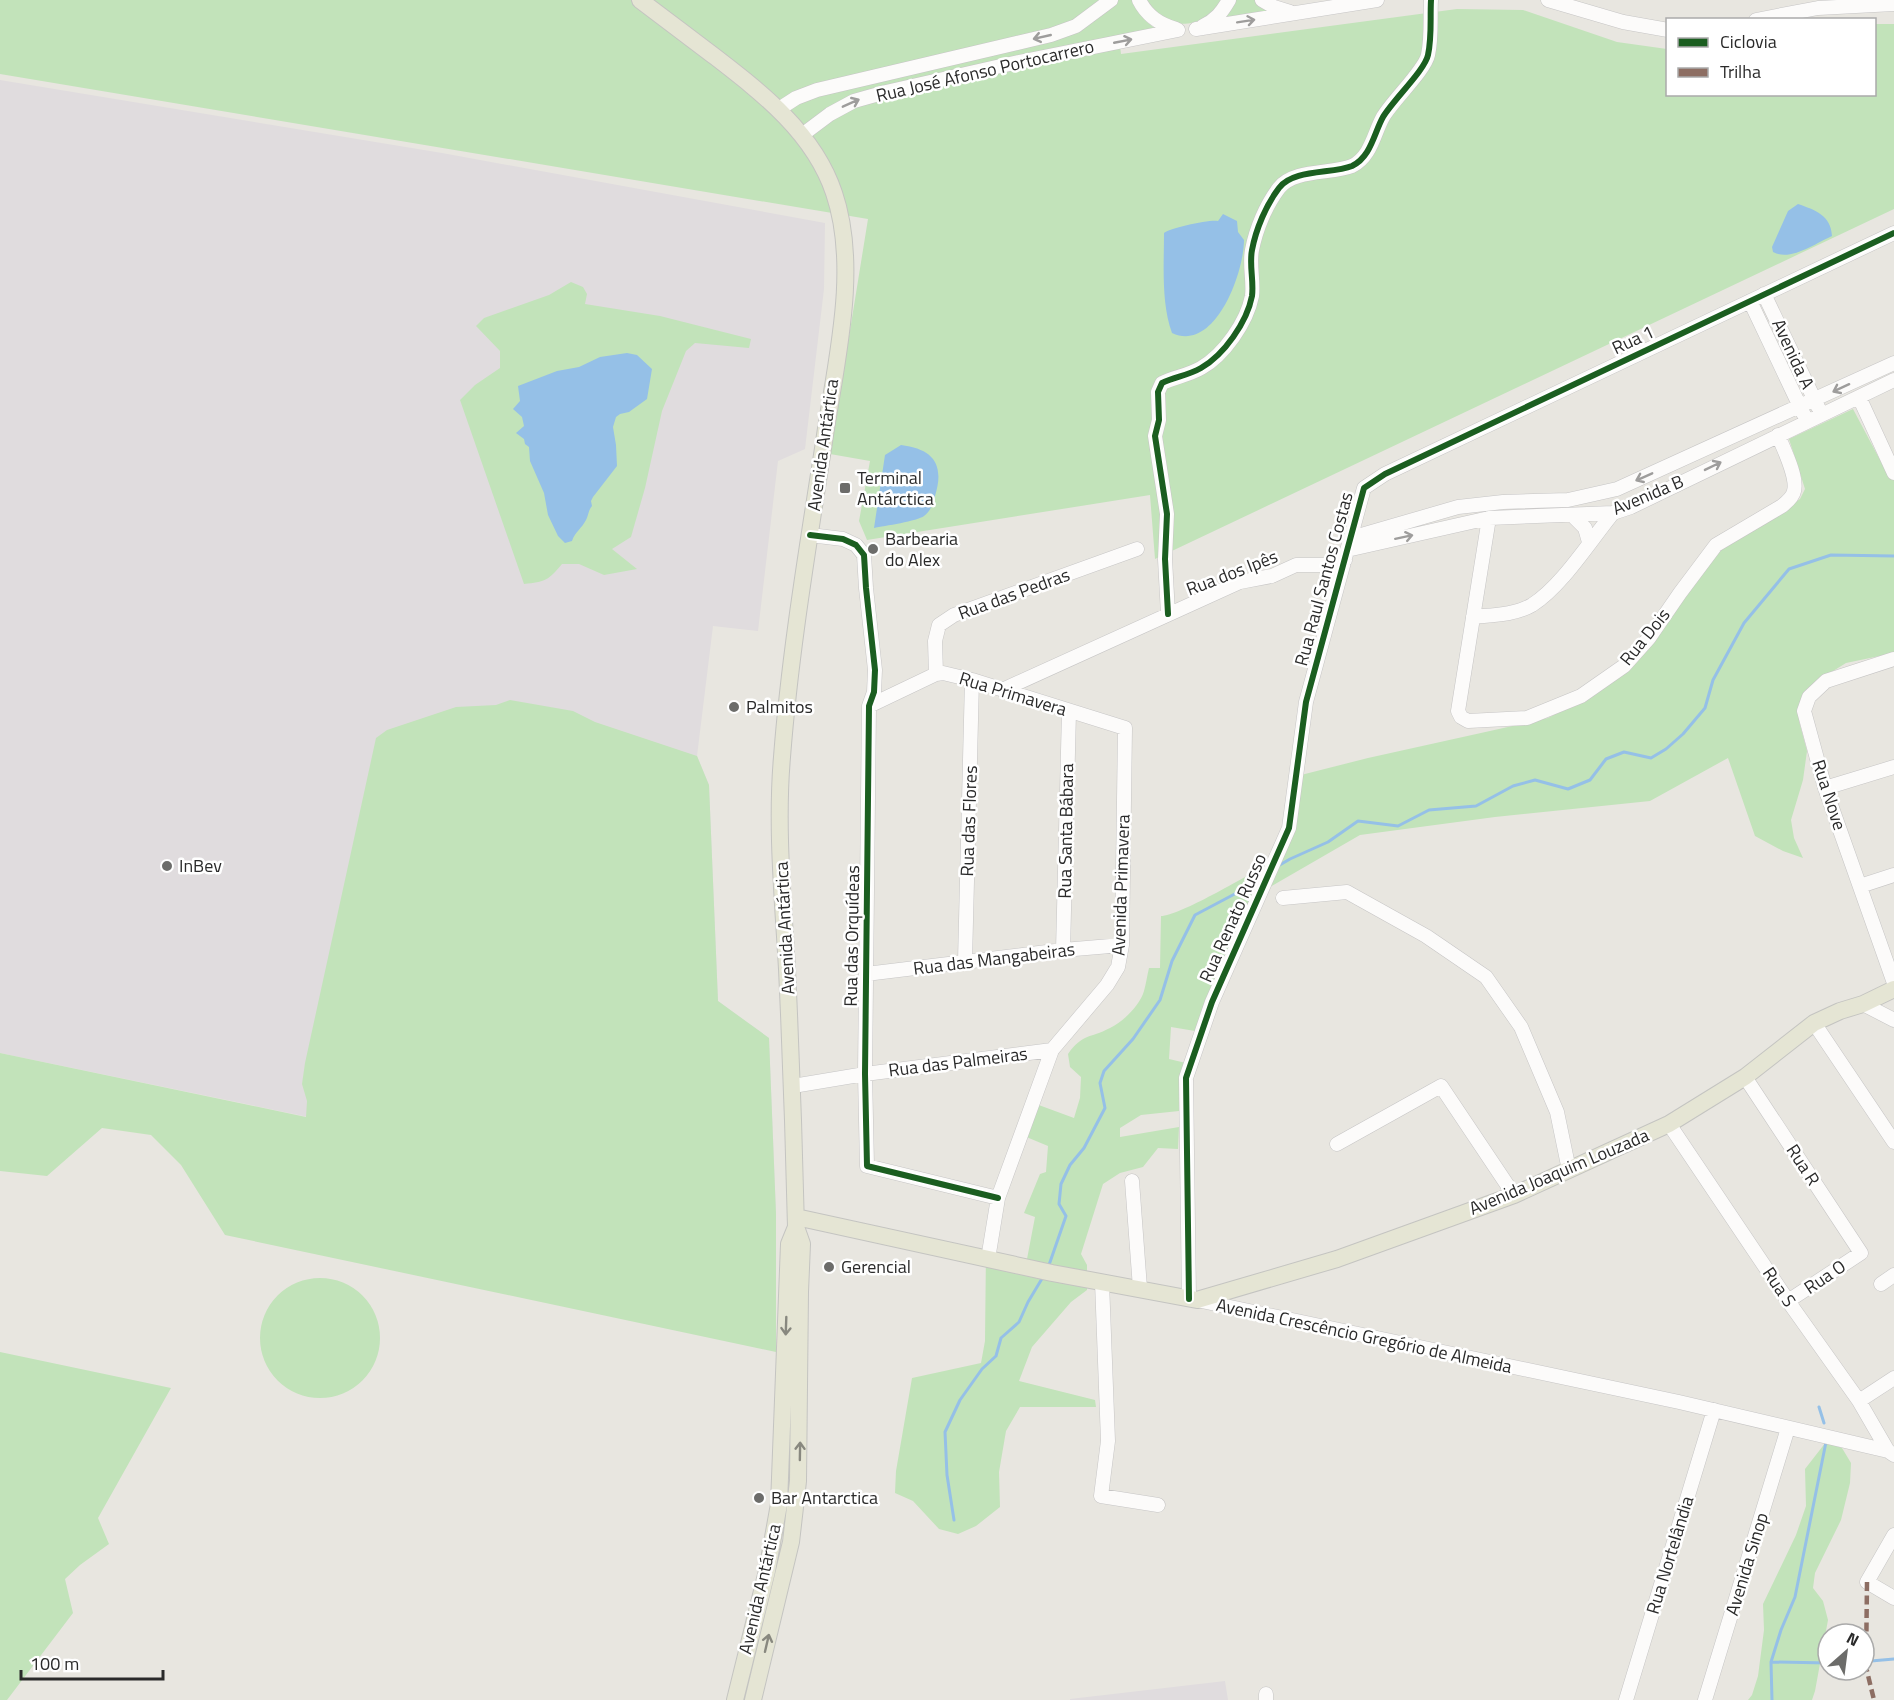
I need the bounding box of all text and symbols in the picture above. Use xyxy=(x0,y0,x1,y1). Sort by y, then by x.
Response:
one-way arrow xyxy=(1235,15,1255,26)
legend xyxy=(1666,18,1876,96)
text: Ciclovia xyxy=(1720,28,1777,55)
street label: Rua José Afonso Portocarrero xyxy=(873,32,1097,109)
one-way arrow xyxy=(1033,32,1052,44)
one-way arrow xyxy=(1112,35,1132,46)
text: Trilha xyxy=(1720,58,1761,85)
one-way arrow xyxy=(842,97,860,109)
street label: Avenida A xyxy=(1765,314,1822,394)
street label: Rua 1 xyxy=(1607,318,1658,361)
street label: Avenida Antártica xyxy=(800,377,845,513)
one-way arrow xyxy=(1833,382,1851,394)
one-way arrow xyxy=(1703,460,1721,472)
place label: Terminal Antárctica xyxy=(857,464,934,512)
street label: Avenida B xyxy=(1608,467,1688,522)
one-way arrow xyxy=(1636,471,1654,483)
marker: Terminal Antárctica xyxy=(838,481,852,495)
street label: Rua Raul Santos Costas xyxy=(1287,489,1360,669)
place label: Barbearia do Alex xyxy=(885,525,958,573)
one-way arrow xyxy=(1395,531,1414,543)
marker: Barbearia do Alex xyxy=(866,542,880,556)
street label: Rua dos Ipês xyxy=(1182,543,1282,602)
street label: Rua das Pedras xyxy=(954,561,1074,626)
street label: Rua Dois xyxy=(1613,602,1676,671)
street label: Rua Primavera xyxy=(956,664,1070,723)
place label: Palmitos xyxy=(746,693,813,720)
marker: Palmitos xyxy=(727,700,741,714)
street label: Rua Nove xyxy=(1805,756,1854,834)
street label: Rua Santa Bábara xyxy=(1051,763,1080,899)
street label: Rua das Flores xyxy=(953,765,984,877)
street label: Avenida Primavera xyxy=(1105,814,1136,956)
street label: Rua Renato Russo xyxy=(1192,849,1273,987)
place label: InBev xyxy=(179,852,222,879)
marker: InBev xyxy=(160,859,174,873)
street label: Avenida Antártica xyxy=(768,861,801,995)
street label: Rua das Orquídeas xyxy=(837,865,866,1007)
street label: Rua das Mangabeiras xyxy=(912,935,1076,982)
street label: Rua das Palmeiras xyxy=(887,1040,1029,1083)
street label: Avenida Joaquim Louzada xyxy=(1465,1121,1653,1222)
street label: Rua R xyxy=(1780,1139,1827,1191)
place label: Gerencial xyxy=(841,1253,911,1280)
street label: Rua O xyxy=(1798,1253,1851,1300)
marker: Gerencial xyxy=(822,1260,836,1274)
street label: Rua S xyxy=(1756,1261,1803,1312)
street label: Avenida Crescêncio Gregório de Almeida xyxy=(1214,1291,1515,1380)
one-way arrow xyxy=(780,1316,792,1336)
one-way arrow xyxy=(794,1442,805,1462)
place label: Bar Antarctica xyxy=(771,1484,878,1511)
marker: Bar Antarctica xyxy=(752,1491,766,1505)
street label: Rua Nortelândia xyxy=(1639,1493,1700,1617)
street label: Avenida Sinop xyxy=(1718,1509,1775,1619)
street label: Avenida Antártica xyxy=(731,1521,788,1657)
north arrow xyxy=(1816,1622,1876,1682)
text: N xyxy=(1843,1626,1864,1652)
one-way arrow xyxy=(761,1634,773,1653)
scale bar xyxy=(21,1643,164,1681)
text: 100 m xyxy=(30,1650,79,1677)

